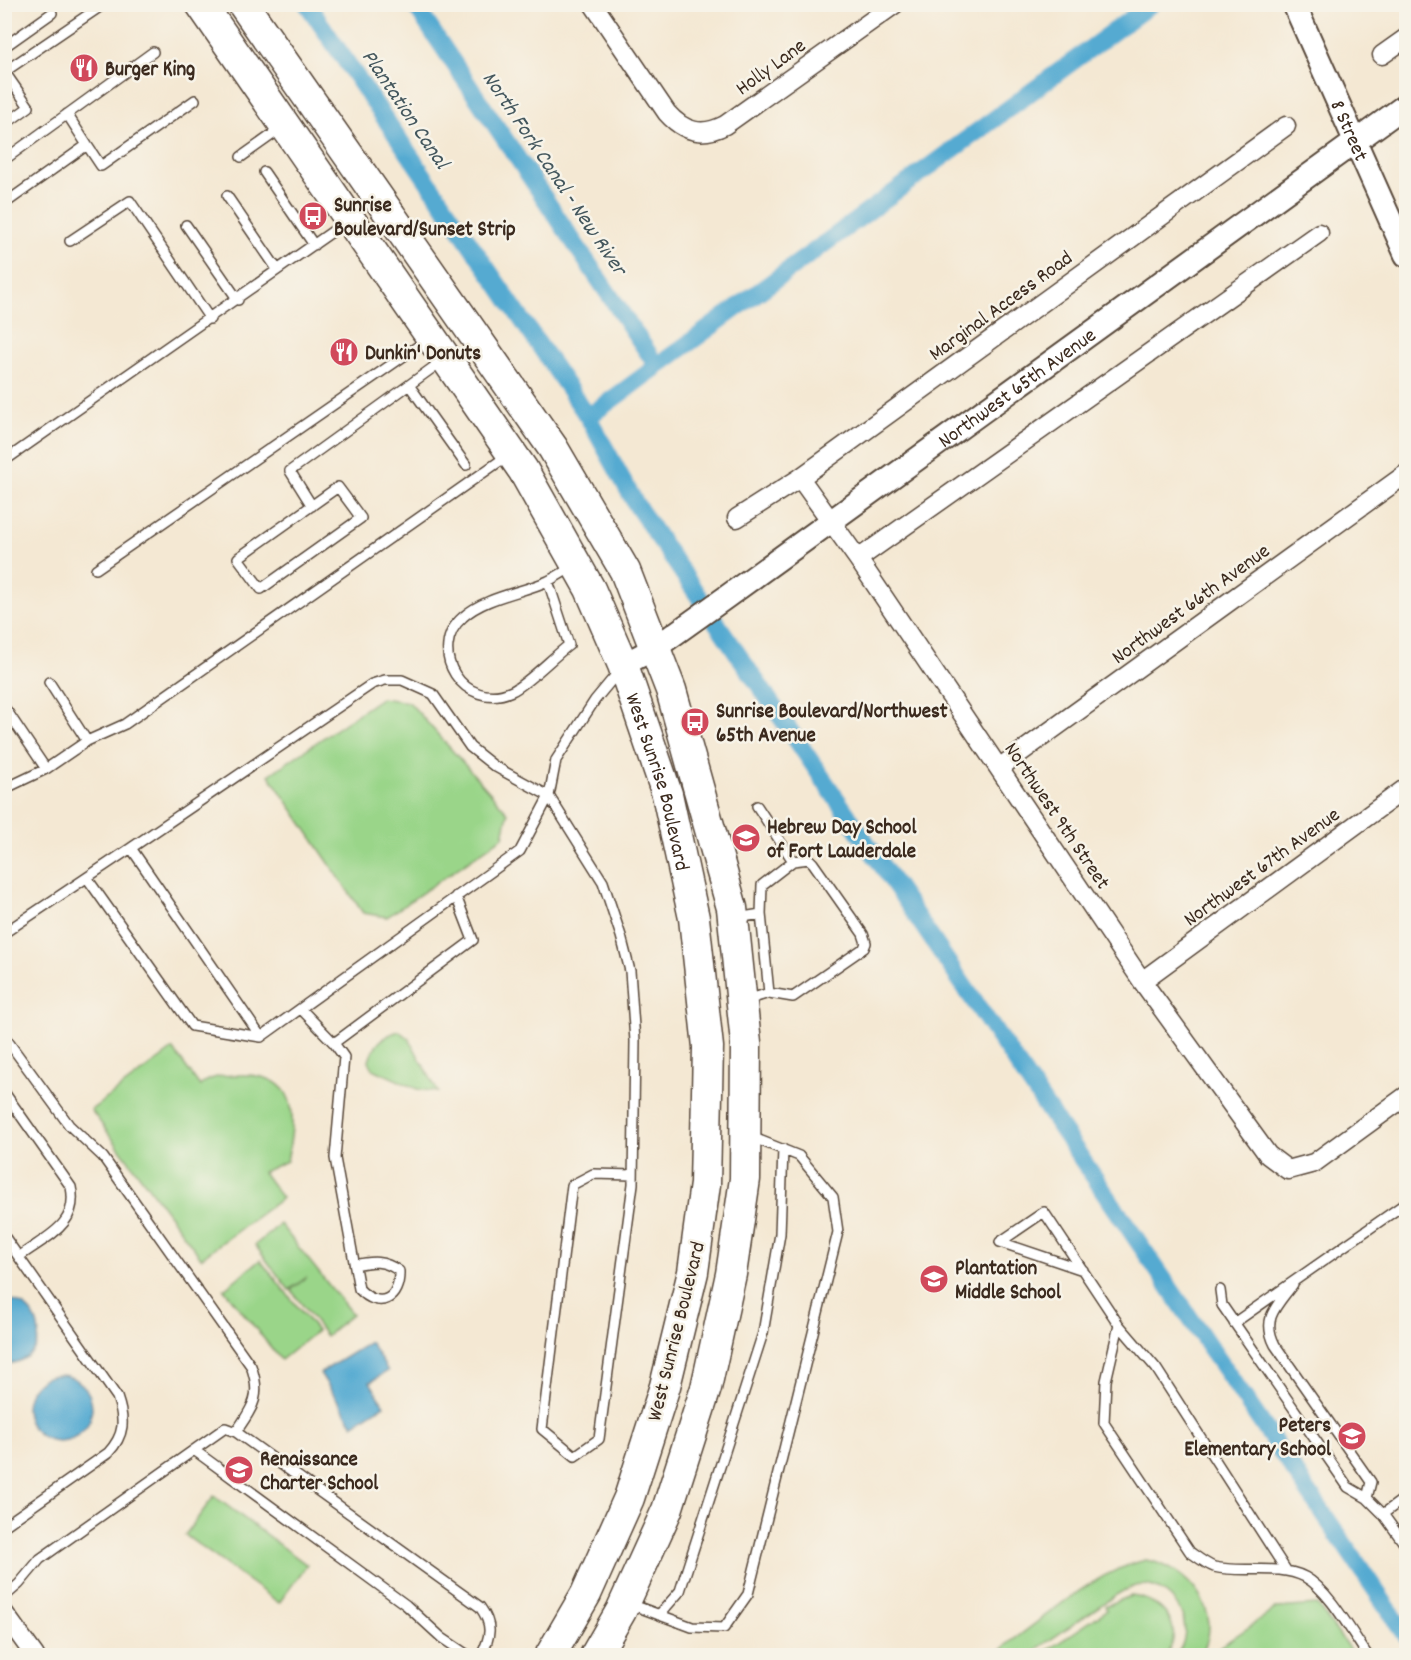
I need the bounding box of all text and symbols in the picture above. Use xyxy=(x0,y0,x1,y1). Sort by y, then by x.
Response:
street label: Holly Lane xyxy=(730,33,813,104)
water label: Plantation Canal xyxy=(353,44,457,177)
restaurant icon: Burger King xyxy=(68,52,100,84)
place label: Burger King xyxy=(105,56,195,86)
water label: North Fork Canal - New River xyxy=(473,66,635,284)
street label: 8 Street xyxy=(1321,96,1374,167)
place label: Sunrise Boulevard/Sunset Strip xyxy=(334,192,516,246)
bus stop icon: Sunrise Boulevard/Sunset Strip xyxy=(297,200,329,232)
street label: Marginal Access Road xyxy=(923,245,1080,370)
street label: Northwest 65th Avenue xyxy=(933,322,1103,457)
restaurant icon: Dunkin' Donuts xyxy=(328,336,360,368)
place label: Dunkin' Donuts xyxy=(365,340,481,370)
street label: Northwest 66th Avenue xyxy=(1106,538,1277,673)
street label: West Sunrise Boulevard xyxy=(616,690,695,874)
place label: Sunrise Boulevard/Northwest 65th Avenue xyxy=(716,698,948,752)
bus stop icon: Sunrise Boulevard/Northwest 65th Avenue xyxy=(679,706,711,738)
street label: Northwest 9th Street xyxy=(995,737,1116,897)
street label: Northwest 67th Avenue xyxy=(1178,801,1347,936)
place label: Hebrew Day School of Fort Lauderdale xyxy=(767,814,917,868)
school or university icon: Hebrew Day School of Fort Lauderdale xyxy=(730,822,762,854)
street label: West Sunrise Boulevard xyxy=(641,1239,715,1425)
place label: Plantation Middle School xyxy=(955,1255,1062,1309)
school or university icon: Plantation Middle School xyxy=(918,1263,950,1295)
place label: Peters Elementary School xyxy=(1184,1412,1332,1466)
school or university icon: Peters Elementary School xyxy=(1336,1420,1368,1452)
place label: Renaissance Charter School xyxy=(260,1446,379,1500)
school or university icon: Renaissance Charter School xyxy=(223,1454,255,1486)

